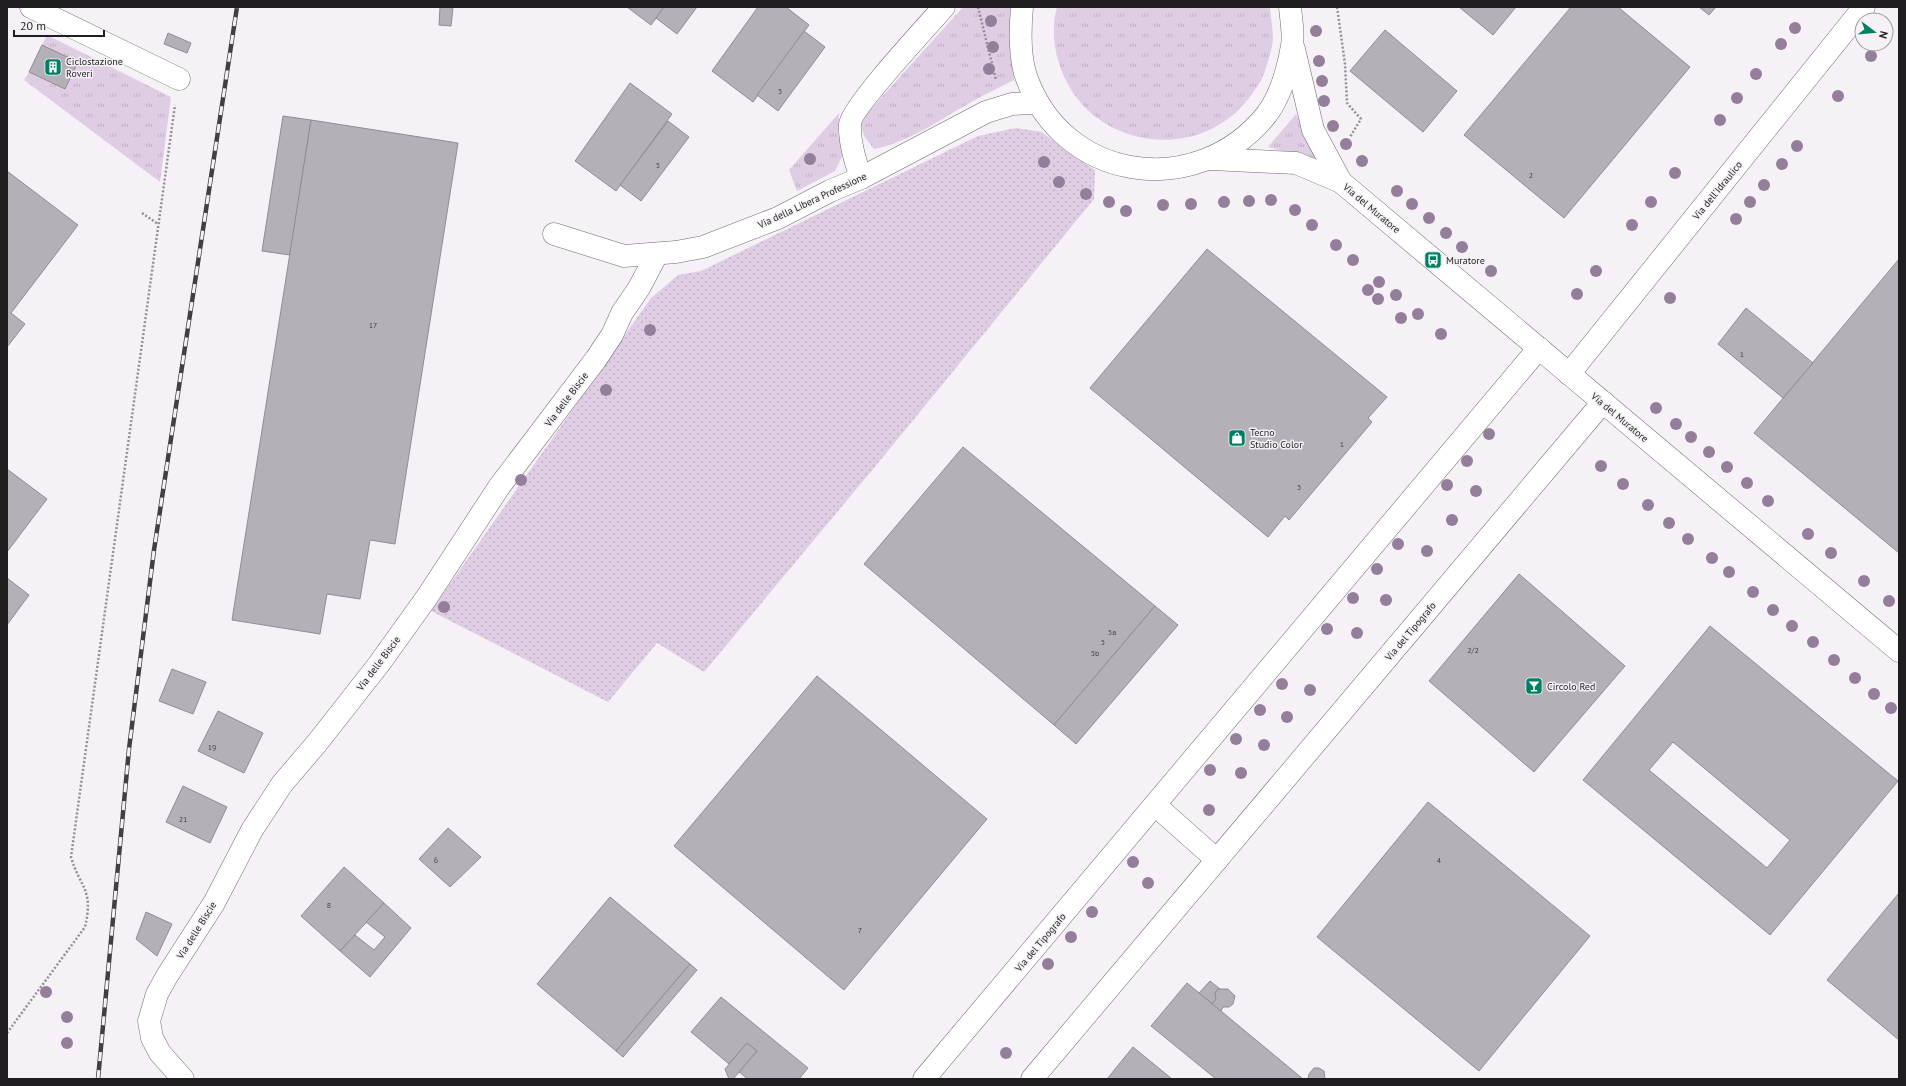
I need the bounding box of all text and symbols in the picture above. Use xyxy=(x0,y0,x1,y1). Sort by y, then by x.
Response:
scale bar xyxy=(14,12,104,38)
north arrow xyxy=(1854,12,1894,52)
text: 20 m xyxy=(20,18,46,33)
text: N xyxy=(1876,29,1891,40)
place label: Ciclostazione Roveri xyxy=(66,55,123,80)
building icon: Ciclostazione Roveri xyxy=(43,57,63,77)
house number: 3 xyxy=(778,86,782,96)
street label: Via dell'Idraulico xyxy=(1689,158,1745,223)
house number: 5 xyxy=(656,160,660,170)
street label: Via della Libera Professione xyxy=(755,170,869,232)
house number: 2 xyxy=(1529,170,1533,180)
street label: Via del Muratore xyxy=(1340,180,1403,236)
bus stop icon: Muratore xyxy=(1423,250,1443,270)
place label: Muratore xyxy=(1446,254,1485,267)
house number: 17 xyxy=(369,320,377,330)
house number: 1 xyxy=(1740,349,1744,359)
street label: Via delle Biscie xyxy=(541,369,591,430)
street label: Via del Muratore xyxy=(1588,389,1651,445)
place label: Tecno Studio Color xyxy=(1250,426,1303,451)
shop icon: Tecno Studio Color xyxy=(1227,428,1247,448)
house number: 1 xyxy=(1340,439,1344,449)
house number: 3 xyxy=(1297,482,1301,492)
street label: Via del Tipografo xyxy=(1381,599,1439,664)
house number: 5a xyxy=(1108,627,1116,637)
street label: Via delle Biscie xyxy=(353,633,403,694)
house number: 5 xyxy=(1101,637,1105,647)
house number: 2/2 xyxy=(1467,645,1479,655)
house number: 5b xyxy=(1091,648,1099,658)
bar icon: Circolo Red xyxy=(1524,676,1544,696)
place label: Circolo Red xyxy=(1547,680,1595,693)
house number: 19 xyxy=(208,742,216,752)
house number: 21 xyxy=(179,814,187,824)
house number: 6 xyxy=(434,855,438,865)
house number: 4 xyxy=(1437,855,1442,865)
street label: Via delle Biscie xyxy=(173,899,219,962)
house number: 8 xyxy=(327,900,331,910)
street label: Via del Tipografo xyxy=(1011,910,1069,975)
house number: 7 xyxy=(858,925,862,935)

